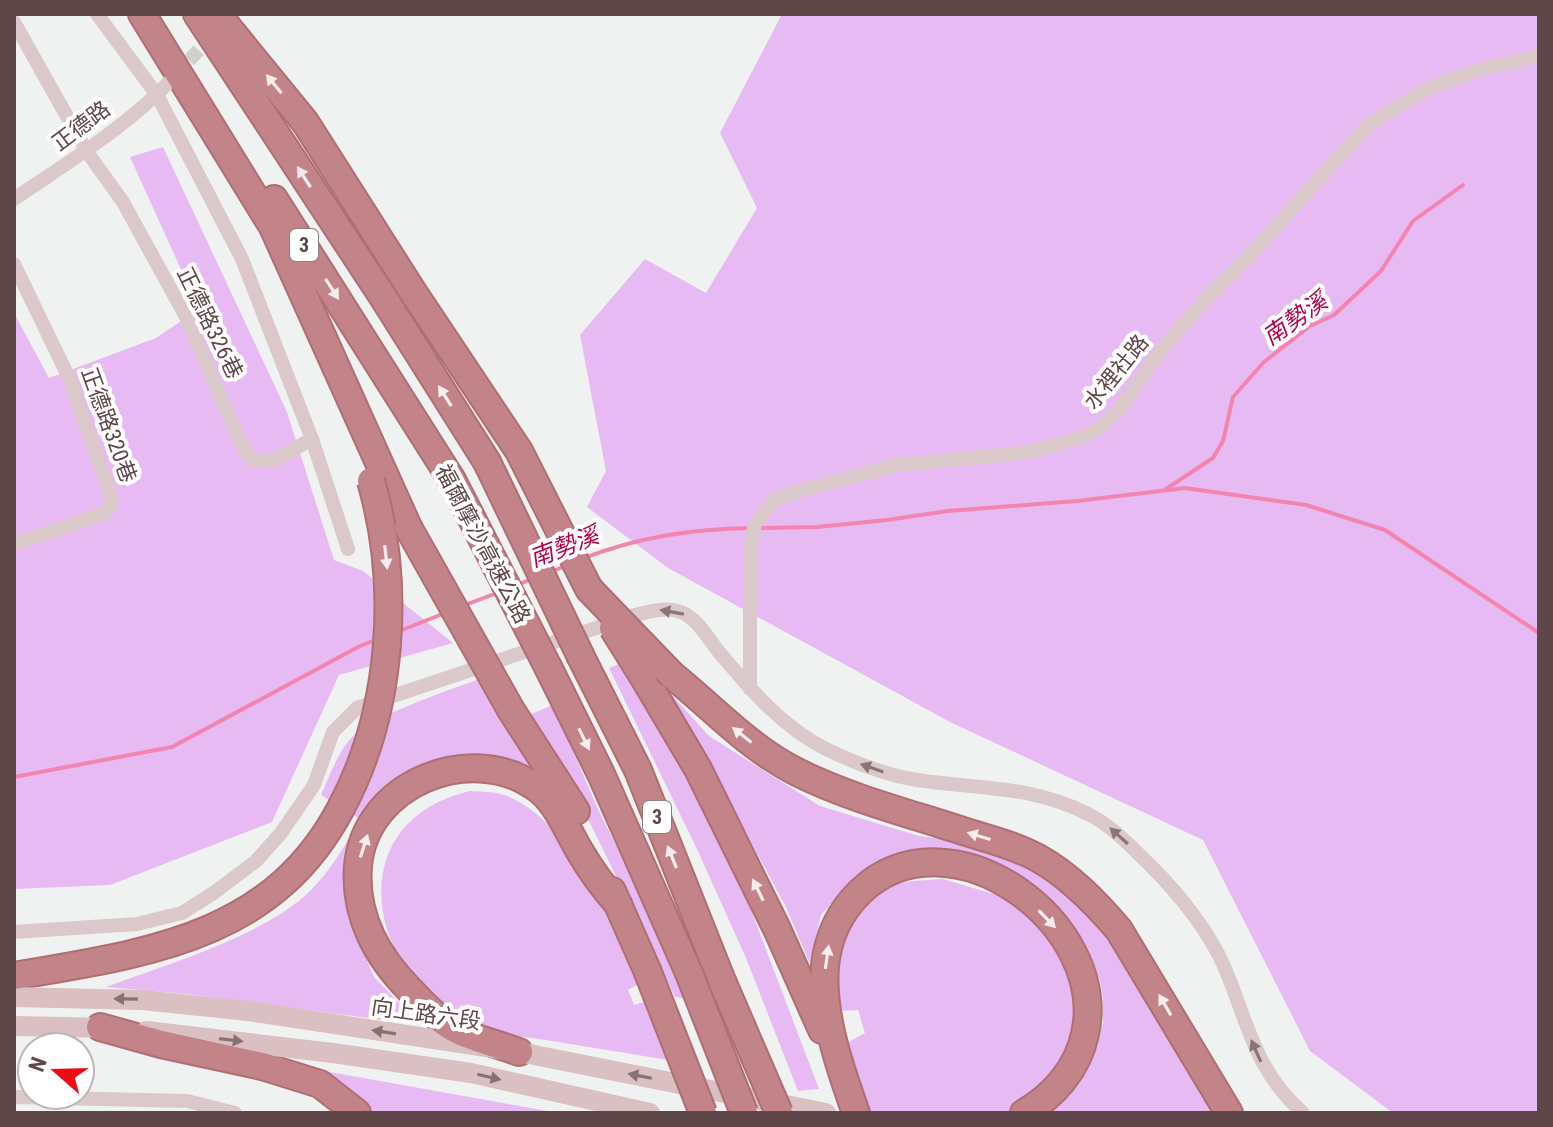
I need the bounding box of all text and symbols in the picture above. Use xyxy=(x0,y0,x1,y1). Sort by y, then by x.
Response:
one-way arrow xyxy=(266,74,283,94)
street label: 正德路 xyxy=(47,96,115,156)
one-way arrow xyxy=(298,166,312,188)
road number: 3 xyxy=(290,229,318,261)
street label: 正德路326巷 xyxy=(172,263,248,383)
one-way arrow xyxy=(324,278,339,299)
water label: 南勢溪 xyxy=(1257,285,1335,351)
street label: 水裡社路 xyxy=(1079,330,1153,414)
street label: 正德路320巷 xyxy=(77,364,141,486)
one-way arrow xyxy=(438,385,453,406)
street label: 福爾摩沙高速公路 xyxy=(431,460,535,628)
water label: 南勢溪 xyxy=(525,520,605,573)
one-way arrow xyxy=(380,545,393,570)
one-way arrow xyxy=(660,605,685,618)
one-way arrow xyxy=(732,727,752,744)
one-way arrow xyxy=(577,728,590,751)
one-way arrow xyxy=(860,762,884,774)
road number: 3 xyxy=(643,801,671,833)
one-way arrow xyxy=(1109,827,1128,845)
one-way arrow xyxy=(967,829,991,842)
one-way arrow xyxy=(358,834,371,858)
one-way arrow xyxy=(666,845,679,869)
one-way arrow xyxy=(751,878,765,902)
one-way arrow xyxy=(1037,909,1055,928)
one-way arrow xyxy=(821,945,834,970)
one-way arrow xyxy=(113,993,138,1006)
street label: 向上路六段 xyxy=(370,994,482,1034)
one-way arrow xyxy=(1158,994,1172,1017)
one-way arrow xyxy=(371,1025,396,1038)
north arrow xyxy=(16,1031,96,1111)
one-way arrow xyxy=(219,1034,244,1047)
one-way arrow xyxy=(1250,1040,1263,1063)
text: N xyxy=(24,1054,52,1075)
one-way arrow xyxy=(627,1069,652,1082)
one-way arrow xyxy=(476,1071,501,1084)

